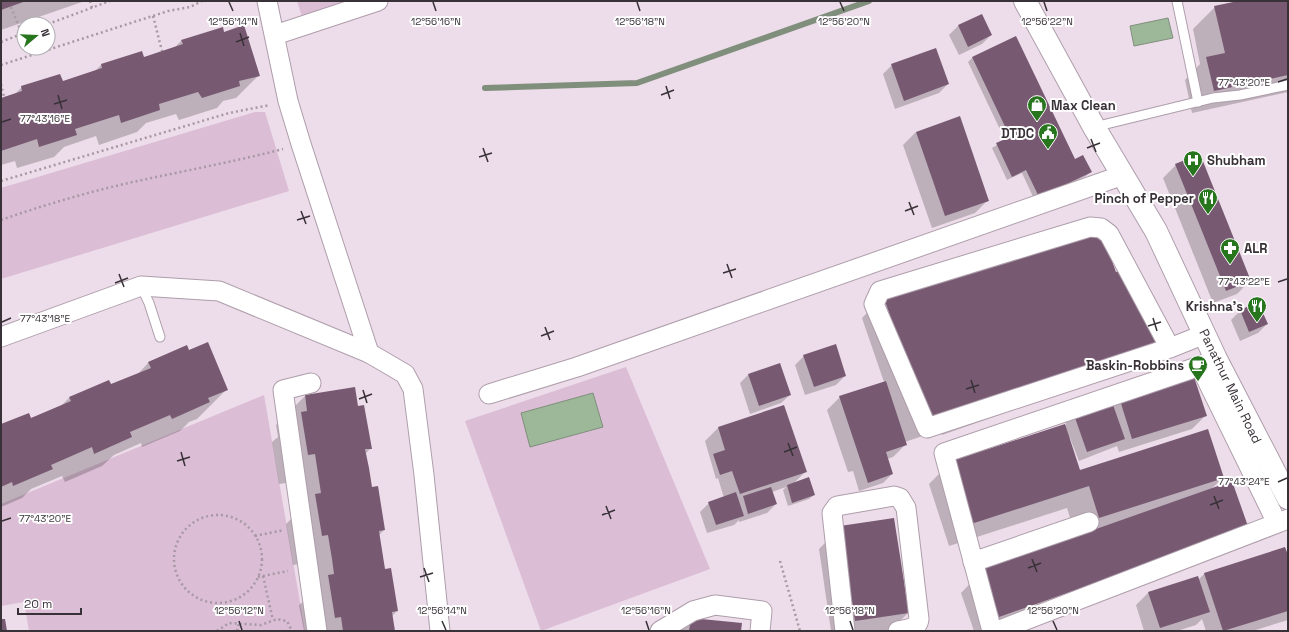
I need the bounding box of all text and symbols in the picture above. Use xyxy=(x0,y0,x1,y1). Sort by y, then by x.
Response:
text: 12°56'14"N xyxy=(208,15,258,28)
text: 12°56'16"N xyxy=(411,15,461,28)
text: 12°56'18"N xyxy=(615,15,665,28)
text: 12°56'20"N xyxy=(818,15,870,28)
text: 12°56'22"N xyxy=(1021,15,1073,28)
north arrow xyxy=(16,16,56,56)
text: N xyxy=(38,27,53,39)
text: 77°43'20"E xyxy=(1218,76,1270,89)
shop icon: Max Clean xyxy=(1026,94,1048,122)
place label: Max Clean xyxy=(1051,97,1116,114)
text: 77°43'16"E xyxy=(20,112,70,125)
public building icon: DTDC xyxy=(1037,122,1059,150)
place label: DTDC xyxy=(1001,125,1034,142)
hospital icon: Shubham xyxy=(1182,149,1204,177)
place label: Shubham xyxy=(1207,152,1266,169)
restaurant icon: Pinch of Pepper xyxy=(1197,187,1219,215)
place label: Pinch of Pepper xyxy=(1095,190,1194,207)
pharmacy icon: ALR xyxy=(1219,237,1241,265)
place label: ALR xyxy=(1244,240,1268,257)
text: 77°43'22"E xyxy=(1218,275,1270,288)
restaurant icon: Krishna's xyxy=(1246,295,1268,323)
place label: Krishna's xyxy=(1186,298,1243,315)
text: 77°43'18"E xyxy=(20,312,70,325)
street label: Panathur Main Road xyxy=(1195,326,1266,446)
cafe icon: Baskin-Robbins xyxy=(1187,354,1209,382)
place label: Baskin-Robbins xyxy=(1086,357,1184,374)
text: 77°43'24"E xyxy=(1218,475,1270,488)
text: 77°43'20"E xyxy=(19,512,71,525)
scale bar xyxy=(18,590,81,616)
text: 20 m xyxy=(24,596,52,612)
text: 12°56'12"N xyxy=(214,604,264,617)
text: 12°56'14"N xyxy=(417,604,467,617)
text: 12°56'16"N xyxy=(621,604,671,617)
text: 12°56'18"N xyxy=(825,604,875,617)
text: 12°56'20"N xyxy=(1027,604,1079,617)

